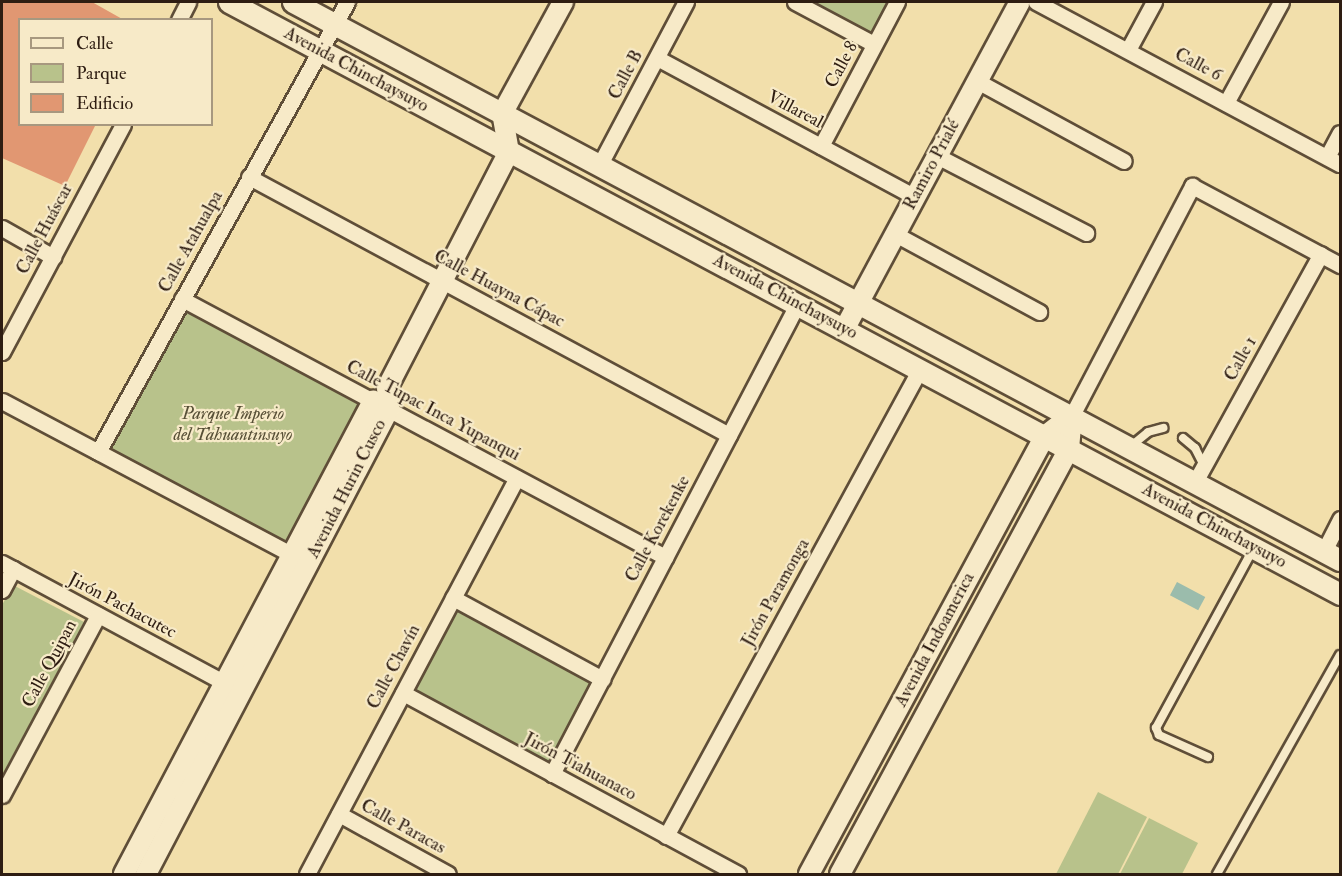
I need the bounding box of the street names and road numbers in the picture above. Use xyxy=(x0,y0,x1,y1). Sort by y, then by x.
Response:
street label: Avenida Chinchaysuyo xyxy=(280,23,432,117)
street label: Calle 8 xyxy=(821,38,863,92)
street label: Calle 6 xyxy=(1171,44,1225,86)
street label: Calle B xyxy=(604,47,648,103)
street label: Villareal xyxy=(763,86,827,134)
street label: Ramiro Prialé xyxy=(899,116,965,214)
street label: Calle Huáscar xyxy=(12,180,78,278)
street label: Calle Atahualpa xyxy=(154,187,228,297)
street label: Calle Huayna Cápac xyxy=(430,245,568,333)
street label: Avenida Chinchaysuyo xyxy=(709,250,861,344)
street label: Calle 1 xyxy=(1220,333,1262,385)
street label: Calle Tupac Inca Yupanqui xyxy=(342,356,524,466)
street label: Avenida Hurin Cusco xyxy=(303,416,391,562)
street label: Calle Korekenke xyxy=(621,472,695,586)
street label: Avenida Chinchaysuyo xyxy=(1138,479,1290,573)
street label: Jirón Paramonga xyxy=(737,535,815,651)
street label: Jirón Pachacutec xyxy=(64,569,180,643)
street label: Avenida Indoamerica xyxy=(890,569,980,711)
street label: Calle Quipan xyxy=(18,617,82,711)
street label: Calle Chavín xyxy=(363,621,425,713)
street label: Jirón Tiahuanaco xyxy=(520,728,640,806)
street label: Calle Paracas xyxy=(357,795,449,859)

